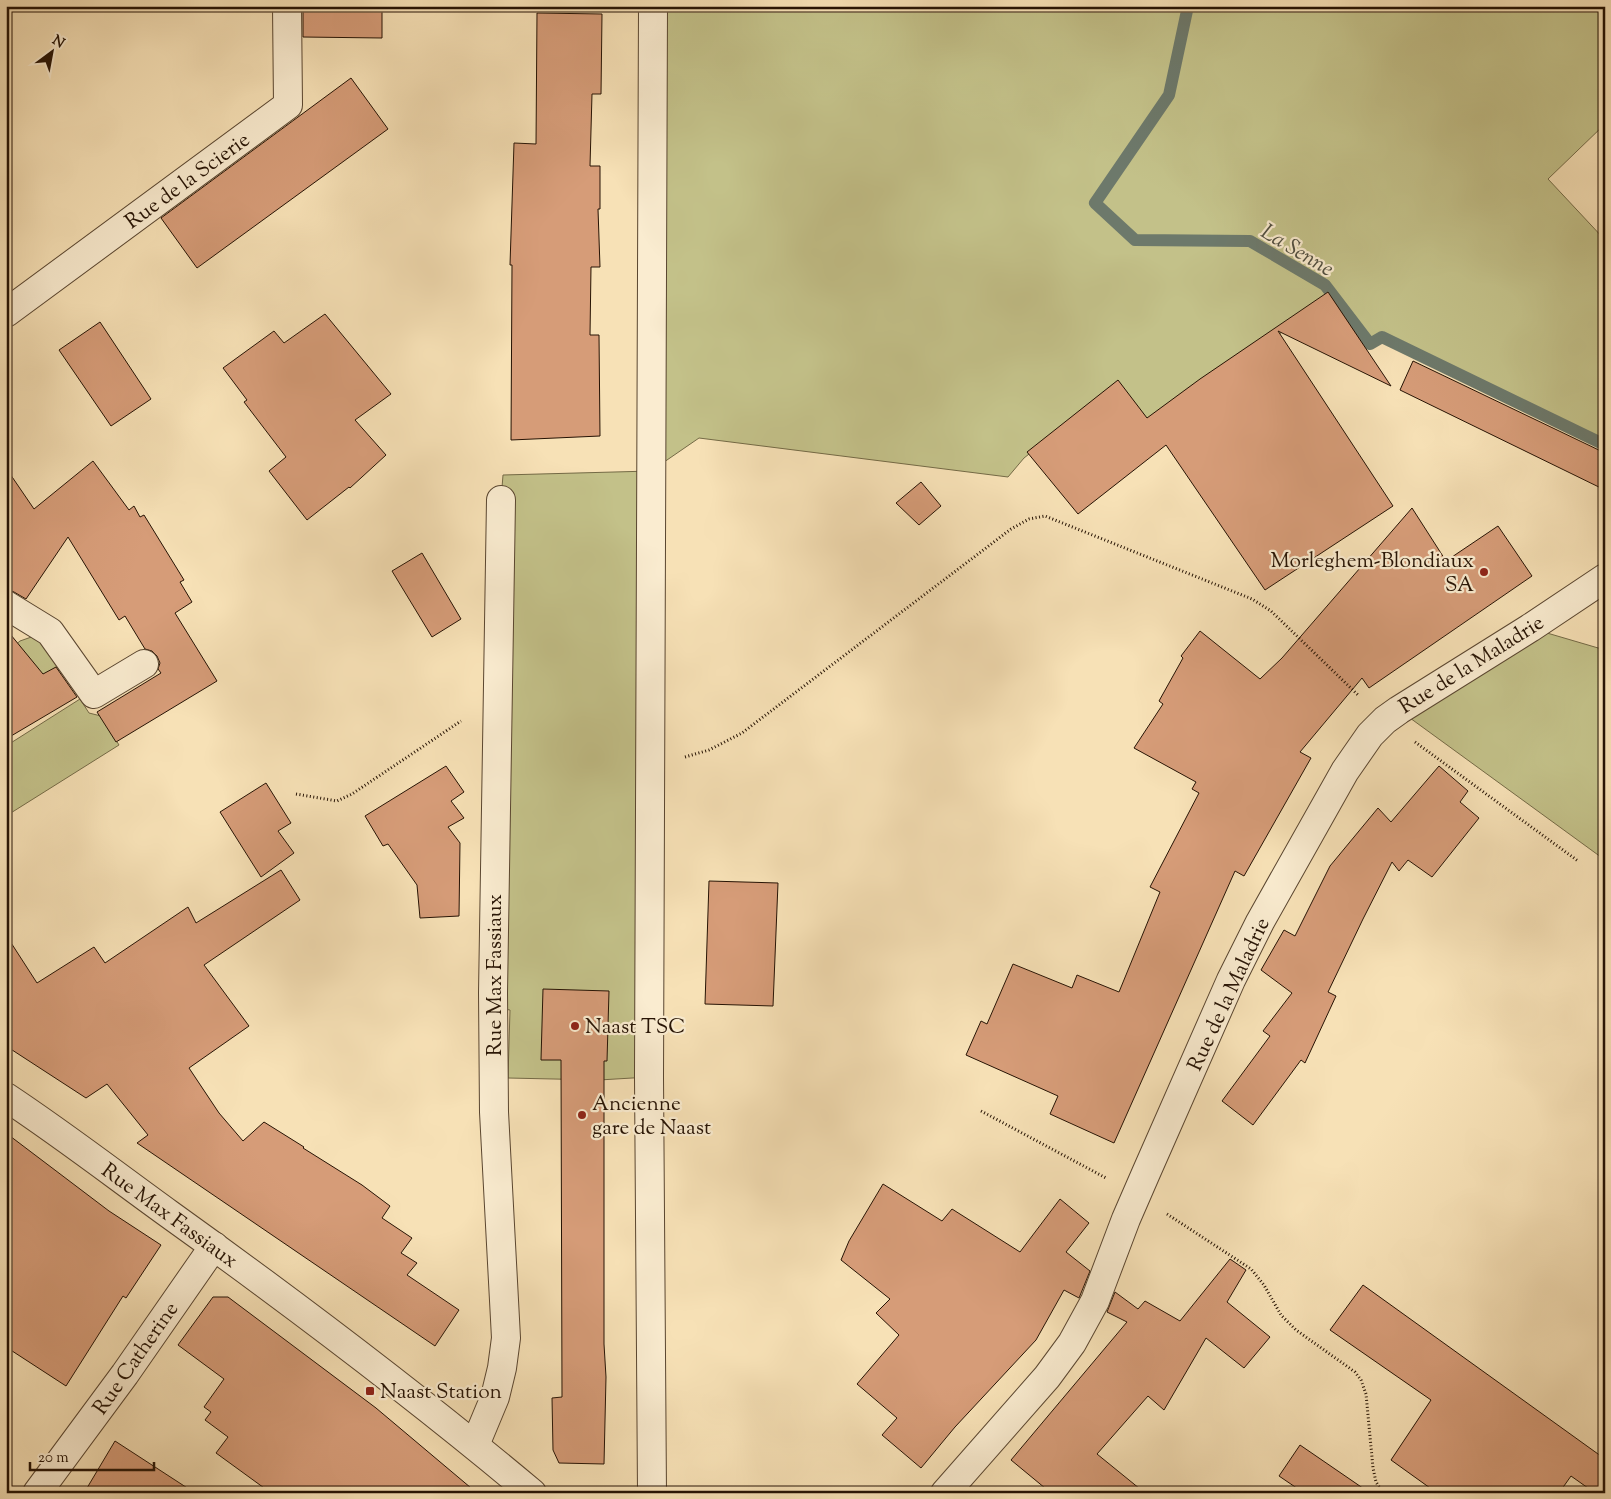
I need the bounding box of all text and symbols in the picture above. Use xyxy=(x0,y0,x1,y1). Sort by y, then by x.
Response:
north arrow xyxy=(28,28,78,78)
text: N xyxy=(48,31,68,54)
street label: Rue de la Scierie xyxy=(120,126,257,237)
water label: La Senne xyxy=(1254,217,1339,286)
place label: Morleghem-Blondiaux SA xyxy=(1271,547,1474,601)
marker: Morleghem-Blondiaux SA xyxy=(1478,566,1490,578)
street label: Rue de la Maladrie xyxy=(1394,609,1550,722)
street label: Rue Max Fassiaux xyxy=(481,894,511,1056)
street label: Rue de la Maladrie xyxy=(1181,913,1279,1076)
place label: Naast TSC xyxy=(585,1013,685,1043)
marker: Naast TSC xyxy=(569,1020,581,1032)
place label: Ancienne gare de Naast xyxy=(592,1090,711,1144)
marker: Ancienne gare de Naast xyxy=(576,1109,588,1121)
street label: Rue Max Fassiaux xyxy=(94,1157,243,1276)
street label: Rue Catherine xyxy=(87,1297,187,1422)
place label: Naast Station xyxy=(380,1378,502,1408)
marker: Naast Station xyxy=(364,1385,376,1397)
scale bar xyxy=(30,1439,154,1471)
text: 20 m xyxy=(38,1448,69,1469)

